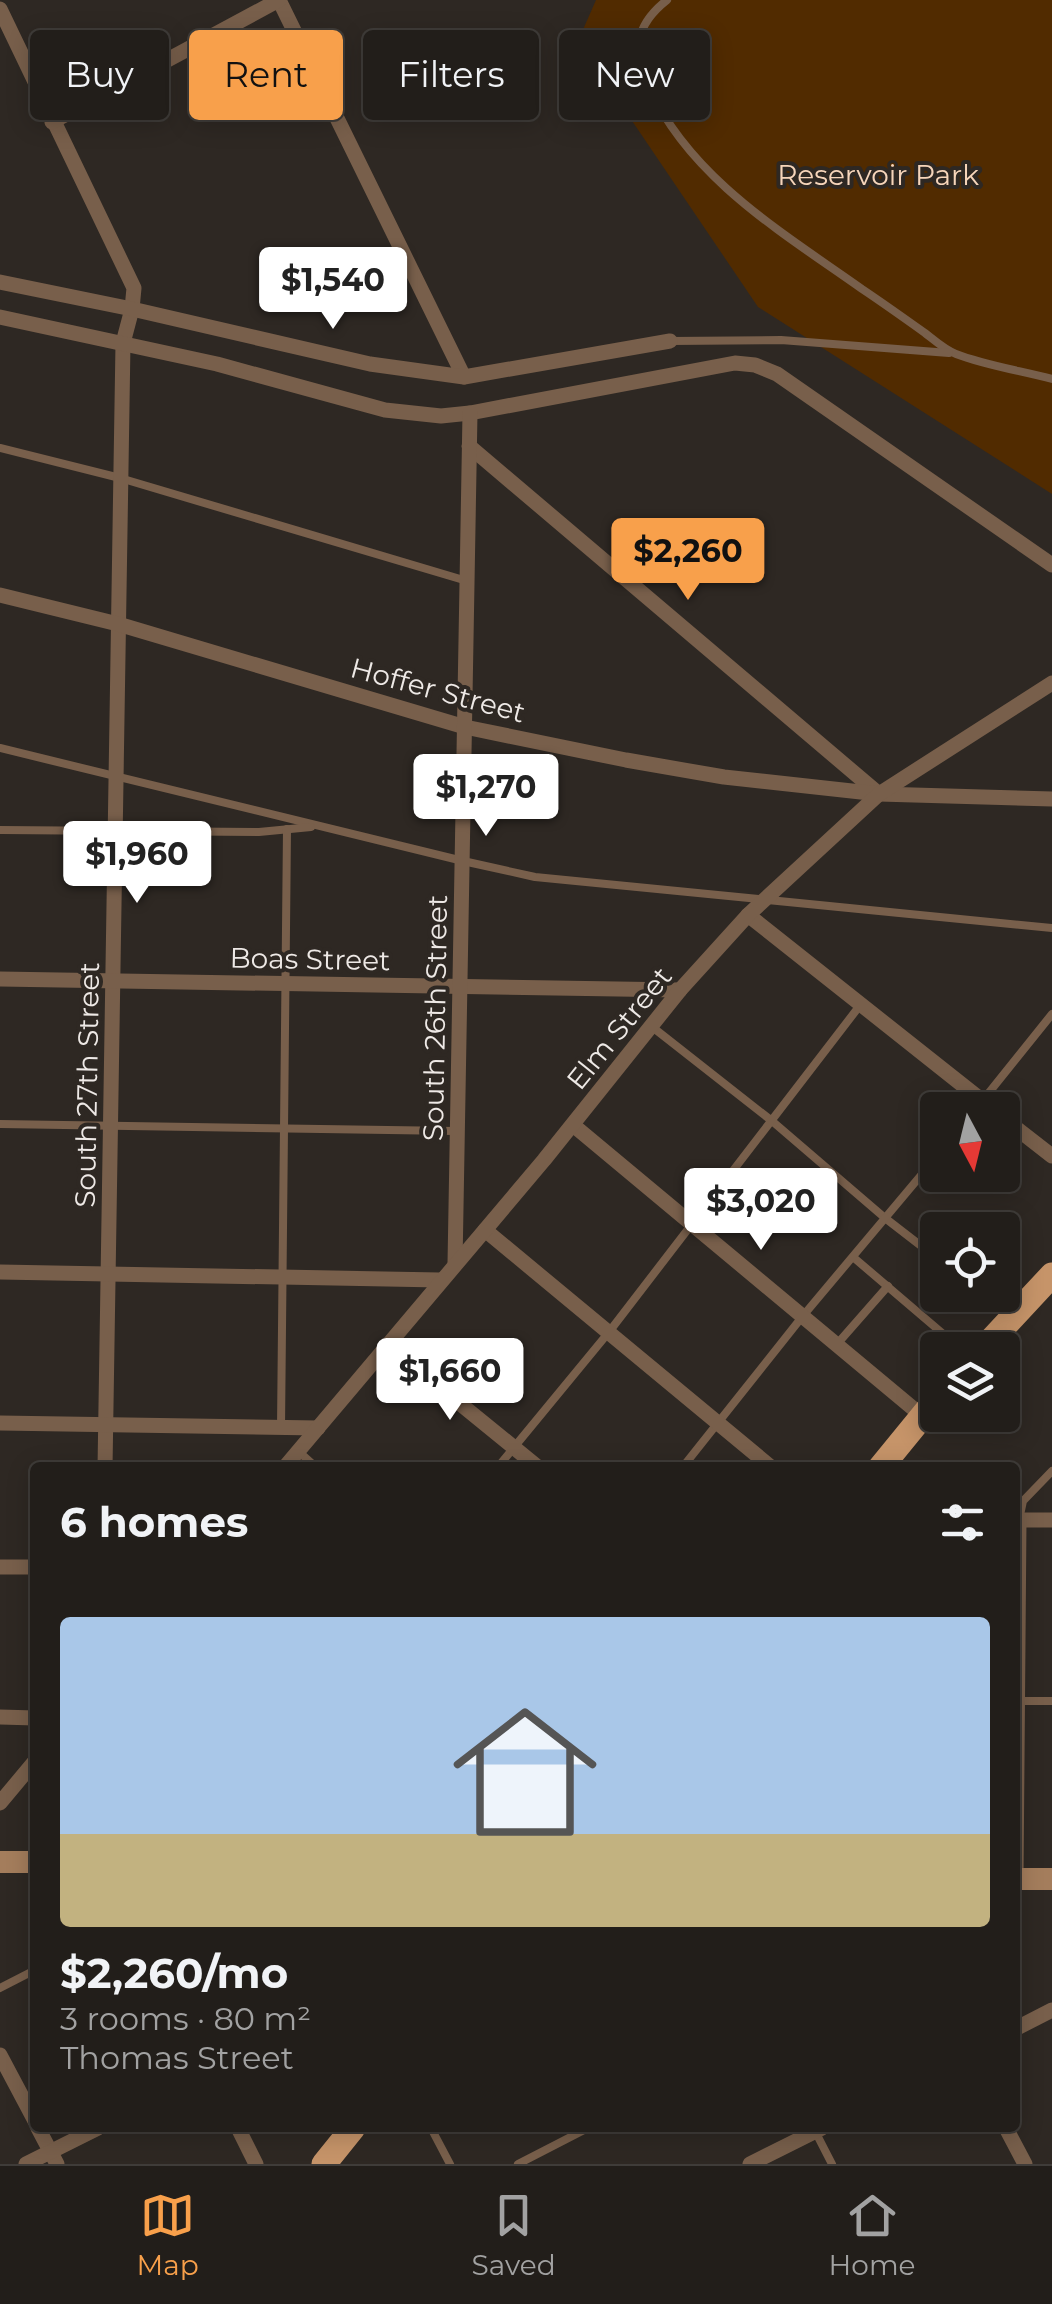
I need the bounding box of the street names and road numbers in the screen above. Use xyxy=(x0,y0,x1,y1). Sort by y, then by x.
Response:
street label: Hoffer Street xyxy=(347,650,529,730)
street label: South 26th Street xyxy=(416,895,454,1141)
street label: Boas Street xyxy=(229,941,391,977)
street label: Elm Street xyxy=(559,960,679,1096)
street label: South 27th Street xyxy=(68,962,106,1208)

